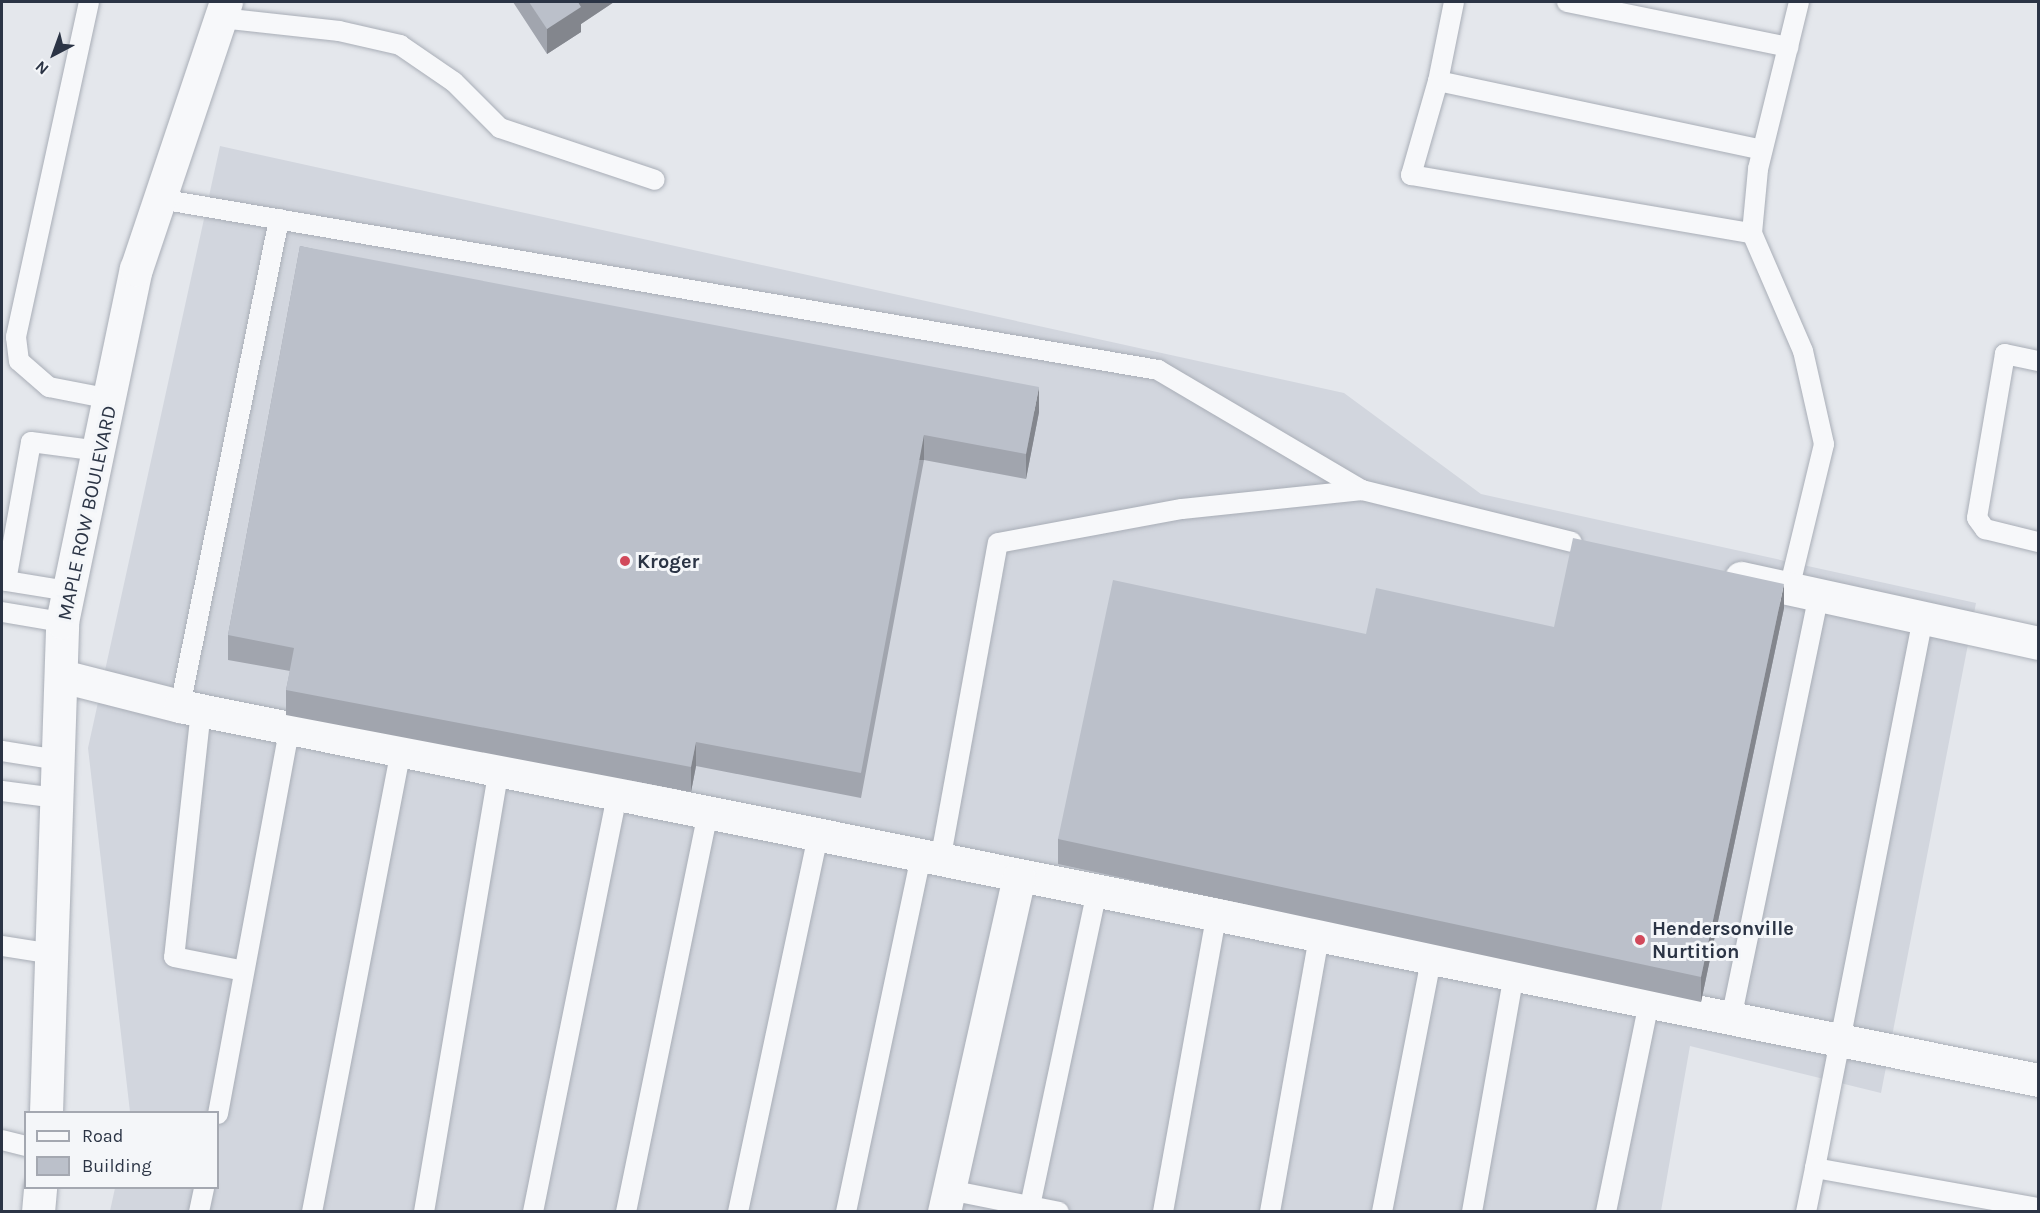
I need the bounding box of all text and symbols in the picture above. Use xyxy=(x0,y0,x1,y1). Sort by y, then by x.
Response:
north arrow xyxy=(24,24,84,84)
text: N xyxy=(31,57,52,79)
street label: MAPLE ROW BOULEVARD xyxy=(52,403,122,623)
place label: Kroger xyxy=(637,549,699,573)
marker: Kroger xyxy=(618,554,632,568)
place label: Hendersonville Nurtition xyxy=(1652,916,1794,963)
marker: Hendersonville Nurtition xyxy=(1633,933,1647,947)
legend xyxy=(24,1111,219,1189)
text: Road xyxy=(82,1125,123,1147)
text: Building xyxy=(82,1155,152,1177)

